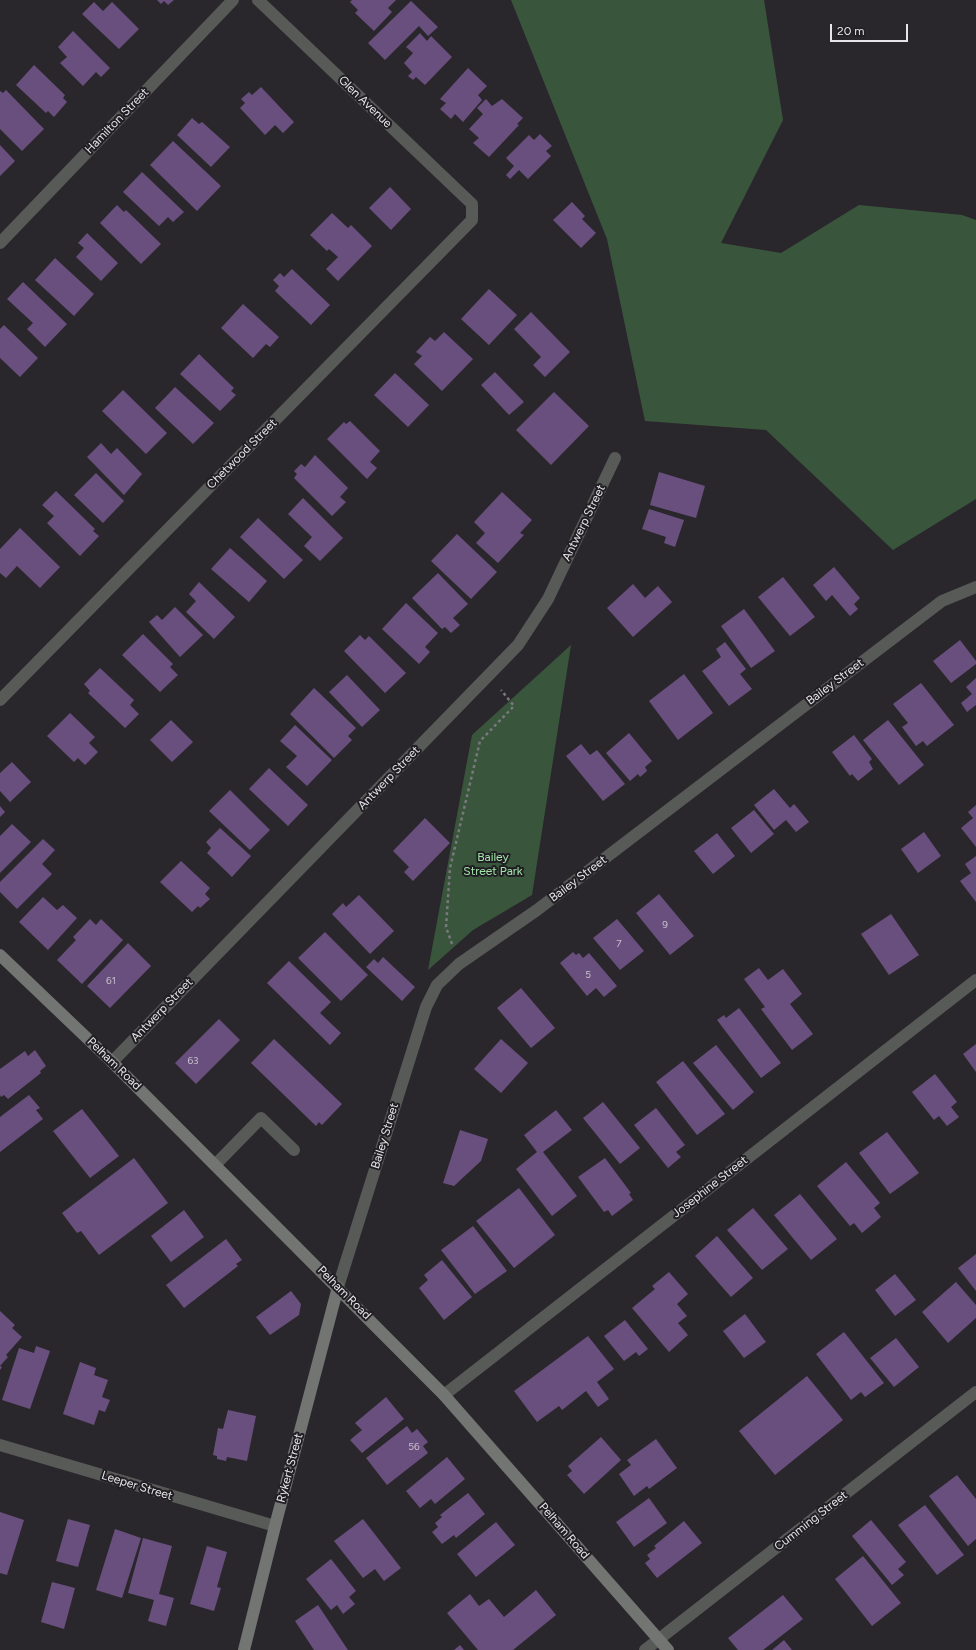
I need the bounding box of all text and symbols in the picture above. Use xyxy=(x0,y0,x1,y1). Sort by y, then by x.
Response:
scale bar xyxy=(832,16,910,42)
text: 20 m xyxy=(837,24,865,38)
street label: Glen Avenue xyxy=(335,73,395,131)
street label: Hamilton Street xyxy=(82,85,152,157)
street label: Chetwood Street xyxy=(204,416,280,492)
street label: Antwerp Street xyxy=(559,483,609,563)
street label: Bailey Street xyxy=(803,656,867,708)
street label: Antwerp Street xyxy=(355,743,423,813)
park label: Bailey Street Park xyxy=(463,850,523,878)
street label: Bailey Street xyxy=(546,853,610,905)
house number: 9 xyxy=(662,919,668,931)
house number: 7 xyxy=(616,938,622,950)
house number: 5 xyxy=(585,969,591,981)
house number: 61 xyxy=(106,975,116,987)
street label: Antwerp Street xyxy=(128,975,196,1045)
street label: Pelham Road xyxy=(84,1035,144,1093)
house number: 63 xyxy=(187,1055,199,1067)
street label: Bailey Street xyxy=(368,1101,402,1171)
street label: Josephine Street xyxy=(669,1153,751,1221)
street label: Pelham Road xyxy=(314,1263,374,1323)
street label: Rykert Street xyxy=(274,1432,306,1504)
house number: 56 xyxy=(408,1441,420,1453)
street label: Leeper Street xyxy=(100,1468,174,1504)
street label: Cumming Street xyxy=(772,1488,850,1554)
street label: Pelham Road xyxy=(536,1500,592,1562)

